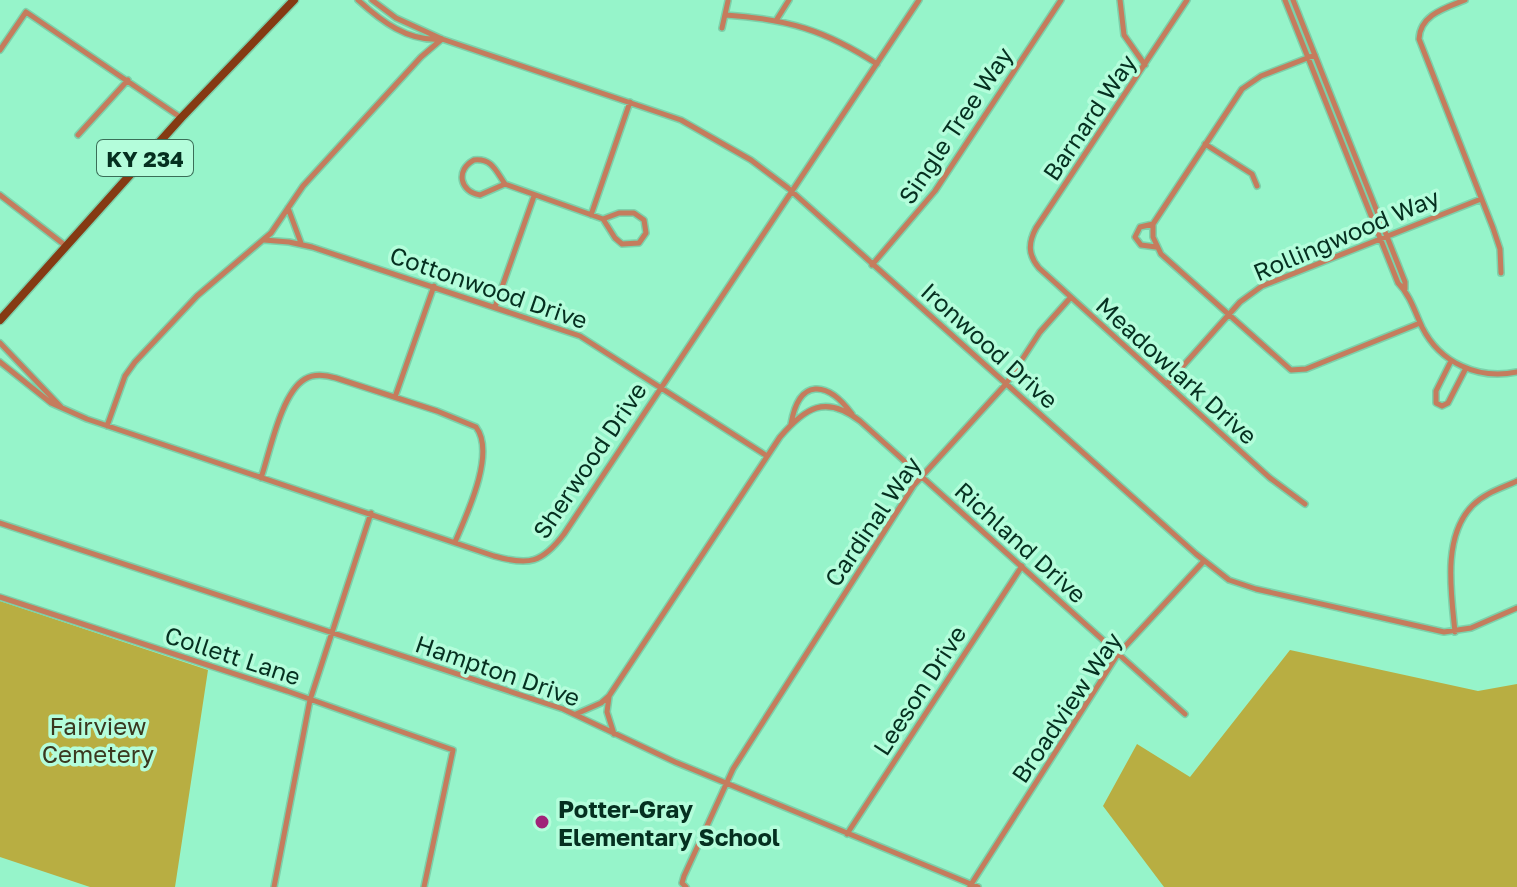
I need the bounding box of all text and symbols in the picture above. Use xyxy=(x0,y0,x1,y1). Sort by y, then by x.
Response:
street label: Single Tree Way xyxy=(892,41,1018,209)
street label: Barnard Way xyxy=(1036,48,1142,186)
road number: KY 234 xyxy=(97,140,193,176)
street label: Rollingwood Way xyxy=(1249,182,1443,286)
street label: Cottonwood Drive xyxy=(386,240,592,334)
street label: Ironwood Drive xyxy=(916,276,1064,414)
street label: Meadowlark Drive xyxy=(1091,290,1263,450)
street label: Sherwood Drive xyxy=(526,376,652,544)
street label: Cardinal Way xyxy=(818,450,926,592)
street label: Richland Drive xyxy=(949,475,1093,609)
street label: Collett Lane xyxy=(162,619,304,691)
street label: Leeson Drive xyxy=(866,620,972,760)
street label: Broadview Way xyxy=(1005,626,1127,788)
street label: Hampton Drive xyxy=(412,628,584,712)
park label: Fairview Cemetery xyxy=(42,711,154,768)
place label: Potter-Gray Elementary School xyxy=(558,794,780,851)
marker: Potter-Gray Elementary School xyxy=(533,813,551,831)

